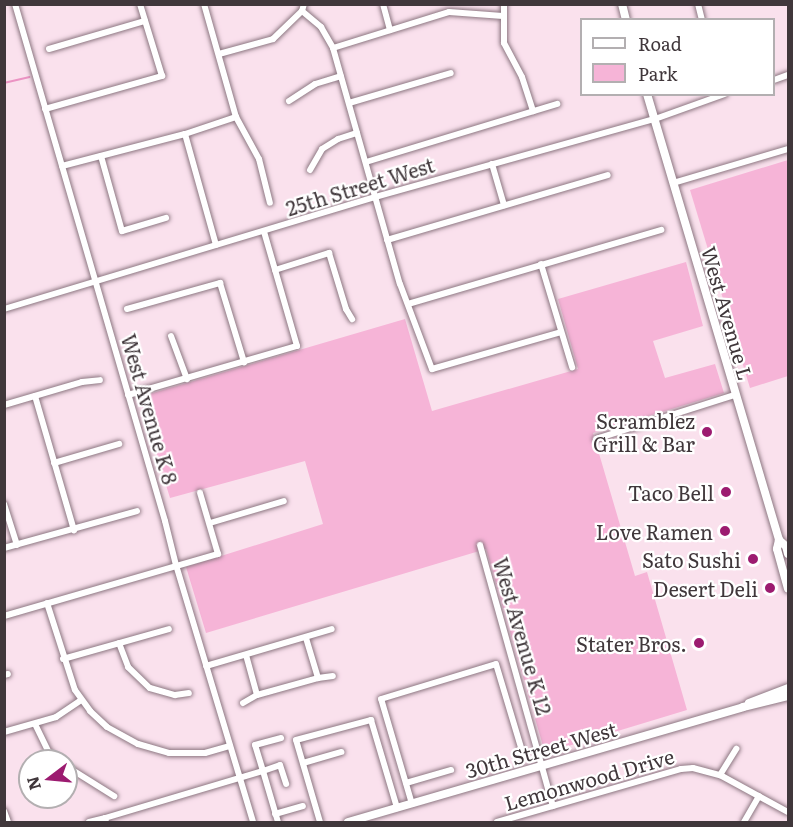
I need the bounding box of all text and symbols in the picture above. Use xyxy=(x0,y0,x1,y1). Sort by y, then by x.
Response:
legend xyxy=(580,18,775,96)
text: Road xyxy=(638,30,682,57)
text: Park xyxy=(638,60,677,87)
street label: 25th Street West xyxy=(283,152,437,220)
street label: West Avenue L xyxy=(697,243,759,383)
street label: West Avenue K 8 xyxy=(117,331,183,487)
place label: Scramblez Grill & Bar xyxy=(593,408,695,455)
marker: Scramblez Grill & Bar xyxy=(700,425,714,439)
place label: Taco Bell xyxy=(628,480,714,504)
marker: Taco Bell xyxy=(719,485,733,499)
place label: Love Ramen xyxy=(596,519,713,543)
marker: Love Ramen xyxy=(718,524,732,538)
place label: Sato Sushi xyxy=(642,547,741,571)
marker: Sato Sushi xyxy=(746,552,760,566)
street label: West Avenue K 12 xyxy=(489,555,557,717)
place label: Desert Deli xyxy=(653,576,758,600)
marker: Desert Deli xyxy=(763,581,777,595)
place label: Stater Bros. xyxy=(576,631,687,655)
marker: Stater Bros. xyxy=(692,636,706,650)
street label: 30th Street West xyxy=(463,716,619,782)
street label: Lemonwood Drive xyxy=(501,743,677,815)
north arrow xyxy=(18,749,78,809)
text: N xyxy=(19,774,46,793)

